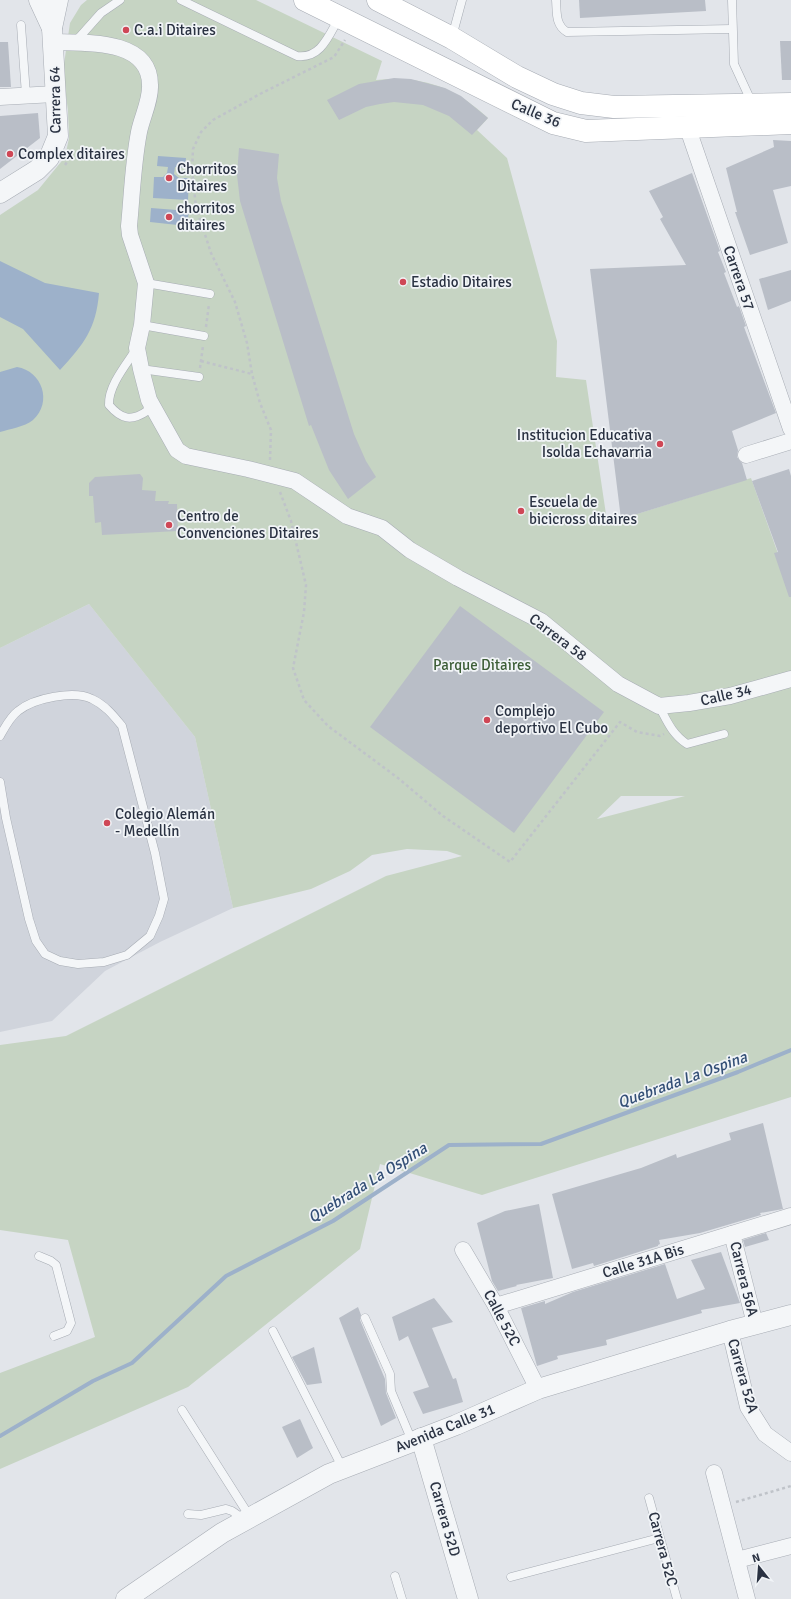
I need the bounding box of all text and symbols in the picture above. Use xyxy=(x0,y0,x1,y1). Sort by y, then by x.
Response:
place label: C.a.i Ditaires xyxy=(134,21,216,39)
marker: C.a.i Ditaires xyxy=(121,25,131,35)
street label: Carrera 64 xyxy=(45,66,65,134)
street label: Calle 36 xyxy=(509,95,563,131)
place label: Complex ditaires xyxy=(18,145,125,163)
marker: Complex ditaires xyxy=(5,149,15,159)
place label: Chorritos Ditaires xyxy=(177,160,237,195)
marker: Chorritos Ditaires xyxy=(164,173,174,183)
place label: chorritos ditaires xyxy=(177,199,235,234)
marker: chorritos ditaires xyxy=(164,212,174,222)
street label: Carrera 57 xyxy=(720,243,758,313)
place label: Estadio Ditaires xyxy=(411,273,512,291)
marker: Estadio Ditaires xyxy=(398,277,408,287)
place label: Institucion Educativa Isolda Echavarria xyxy=(517,426,652,461)
marker: Institucion Educativa Isolda Echavarria xyxy=(655,439,665,449)
place label: Escuela de bicicross ditaires xyxy=(529,493,637,528)
marker: Escuela de bicicross ditaires xyxy=(516,506,526,516)
place label: Centro de Convenciones Ditaires xyxy=(177,507,319,542)
marker: Centro de Convenciones Ditaires xyxy=(164,520,174,530)
street label: Carrera 58 xyxy=(526,610,590,664)
park label: Parque Ditaires xyxy=(433,656,531,674)
street label: Calle 34 xyxy=(699,680,753,710)
place label: Complejo deportivo El Cubo xyxy=(495,702,608,737)
marker: Complejo deportivo El Cubo xyxy=(482,715,492,725)
place label: Colegio Alemán - Medellín xyxy=(115,805,215,840)
marker: Colegio Alemán - Medellín xyxy=(102,818,112,828)
water label: Quebrada La Ospina xyxy=(615,1047,751,1113)
water label: Quebrada La Ospina xyxy=(304,1138,431,1228)
street label: Calle 31A Bis xyxy=(600,1240,686,1282)
street label: Carrera 56A xyxy=(726,1240,762,1318)
street label: Calle 52C xyxy=(480,1287,524,1349)
street label: Carrera 52A xyxy=(724,1337,762,1415)
street label: Avenida Calle 31 xyxy=(392,1400,498,1456)
street label: Carrera 52D xyxy=(426,1479,464,1559)
street label: Carrera 52C xyxy=(644,1510,682,1588)
north arrow xyxy=(739,1547,779,1587)
text: N xyxy=(751,1551,762,1565)

